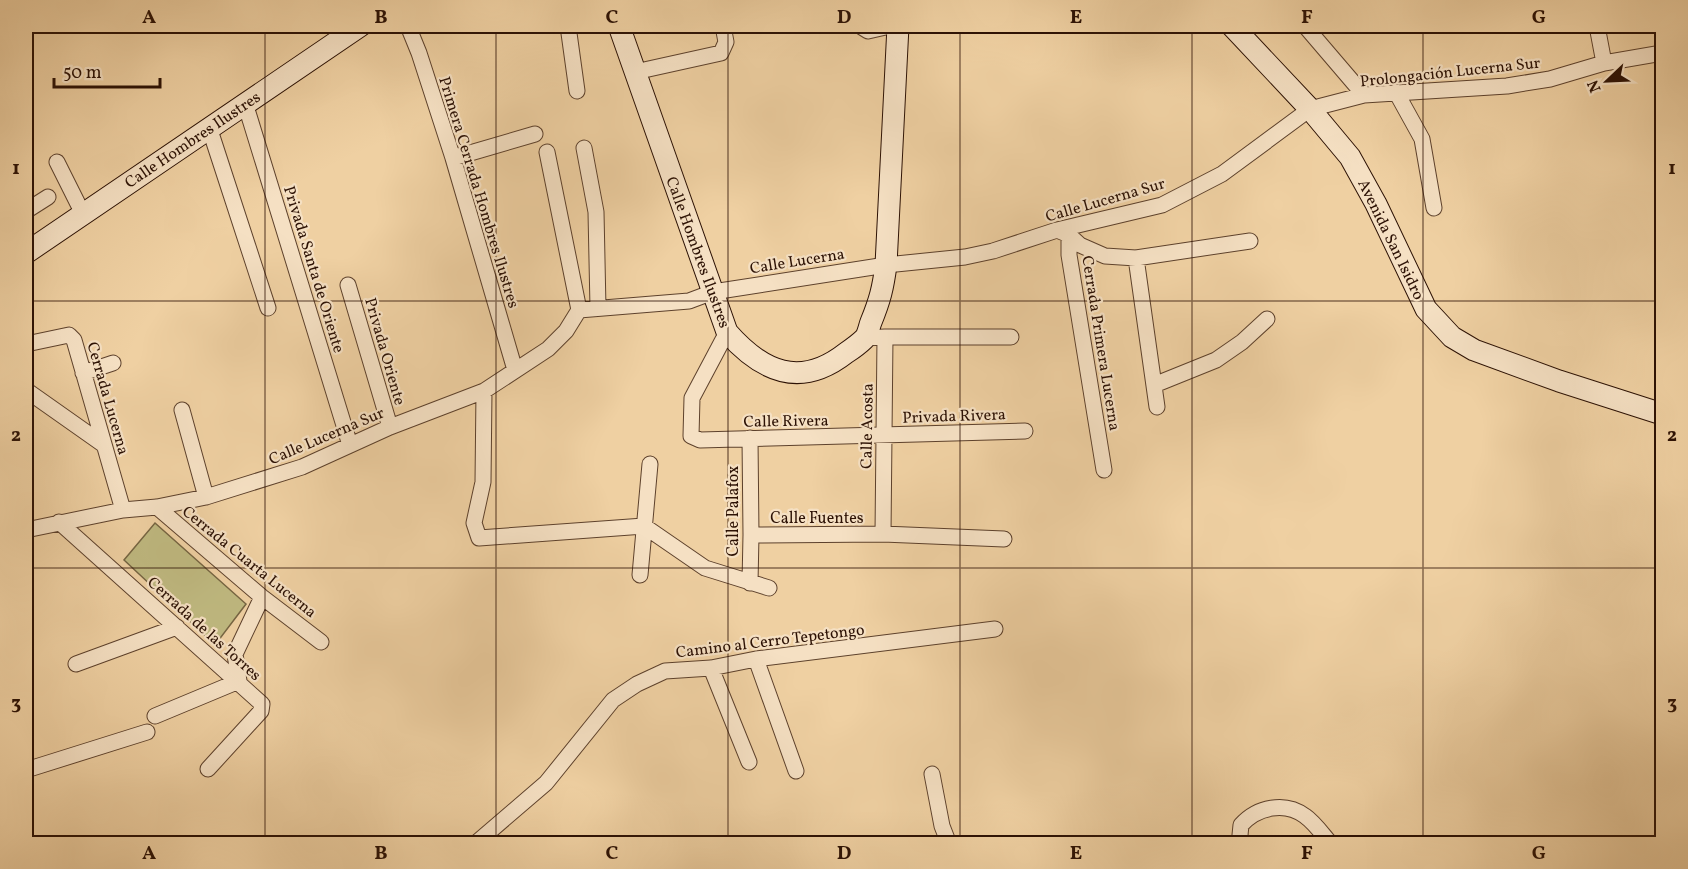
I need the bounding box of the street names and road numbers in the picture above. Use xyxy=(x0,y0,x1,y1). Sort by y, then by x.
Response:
street label: Prolongación Lucerna Sur xyxy=(1359,53,1542,93)
street label: Primera Cerrada Hombres Ilustres xyxy=(432,74,524,311)
street label: Calle Hombres Ilustres xyxy=(121,87,266,194)
street label: Calle Lucerna Sur xyxy=(1043,173,1168,229)
street label: Calle Hombres Ilustres xyxy=(659,174,735,332)
street label: Avenida San Isidro xyxy=(1351,176,1429,304)
street label: Privada Santa de Oriente xyxy=(277,183,349,356)
street label: Calle Lucerna xyxy=(748,244,846,280)
street label: Cerrada Primera Lucerna xyxy=(1075,254,1125,432)
street label: Privada Oriente xyxy=(358,295,410,408)
street label: Cerrada Lucerna xyxy=(80,340,134,458)
street label: Calle Acosta xyxy=(856,383,880,469)
street label: Calle Lucerna Sur xyxy=(266,402,388,471)
street label: Privada Rivera xyxy=(902,404,1006,430)
street label: Calle Rivera xyxy=(743,410,829,434)
street label: Calle Palafox xyxy=(723,466,745,556)
street label: Cerrada Cuarta Lucerna xyxy=(177,501,321,624)
street label: Calle Fuentes xyxy=(770,508,864,530)
street label: Cerrada de las Torres xyxy=(142,572,266,687)
street label: Camino al Cerro Tepetongo xyxy=(675,619,866,664)

